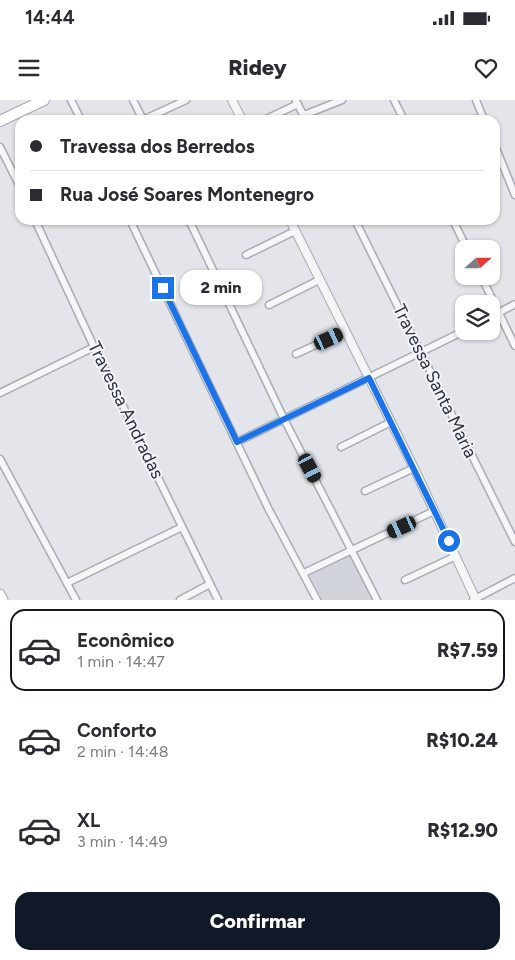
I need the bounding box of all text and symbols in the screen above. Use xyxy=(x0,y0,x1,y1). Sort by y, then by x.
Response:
text: 14:44 xyxy=(25,6,75,29)
icon: menu xyxy=(15,54,43,82)
text: Ridey xyxy=(228,54,287,81)
icon: heart xyxy=(472,54,500,82)
text: Travessa dos Berredos xyxy=(60,135,255,158)
text: Rua José Soares Montenegro xyxy=(60,183,314,206)
north arrow xyxy=(455,240,500,285)
map controls xyxy=(455,240,500,340)
callout: 2 min xyxy=(180,270,263,306)
route end xyxy=(152,277,174,299)
text: 2 min xyxy=(201,278,241,297)
button: layers xyxy=(455,295,500,340)
street label: Travessa Santa Maria xyxy=(388,301,482,461)
car xyxy=(312,326,345,352)
street label: Travessa Andradas xyxy=(83,338,169,482)
car xyxy=(296,451,323,485)
car xyxy=(385,514,418,540)
route start xyxy=(438,530,460,552)
icon: car xyxy=(17,628,62,673)
text: Econômico xyxy=(77,629,174,652)
text: R$7.59 xyxy=(437,639,498,662)
text: 1 min · 14:47 xyxy=(77,652,165,671)
icon: car xyxy=(17,718,62,763)
text: Conforto xyxy=(77,719,157,742)
text: R$10.24 xyxy=(426,729,498,752)
text: 2 min · 14:48 xyxy=(77,742,168,761)
icon: car xyxy=(17,808,62,853)
text: XL xyxy=(77,809,100,832)
text: R$12.90 xyxy=(427,819,498,842)
text: 3 min · 14:49 xyxy=(77,832,167,851)
button: Confirmar xyxy=(15,892,500,950)

